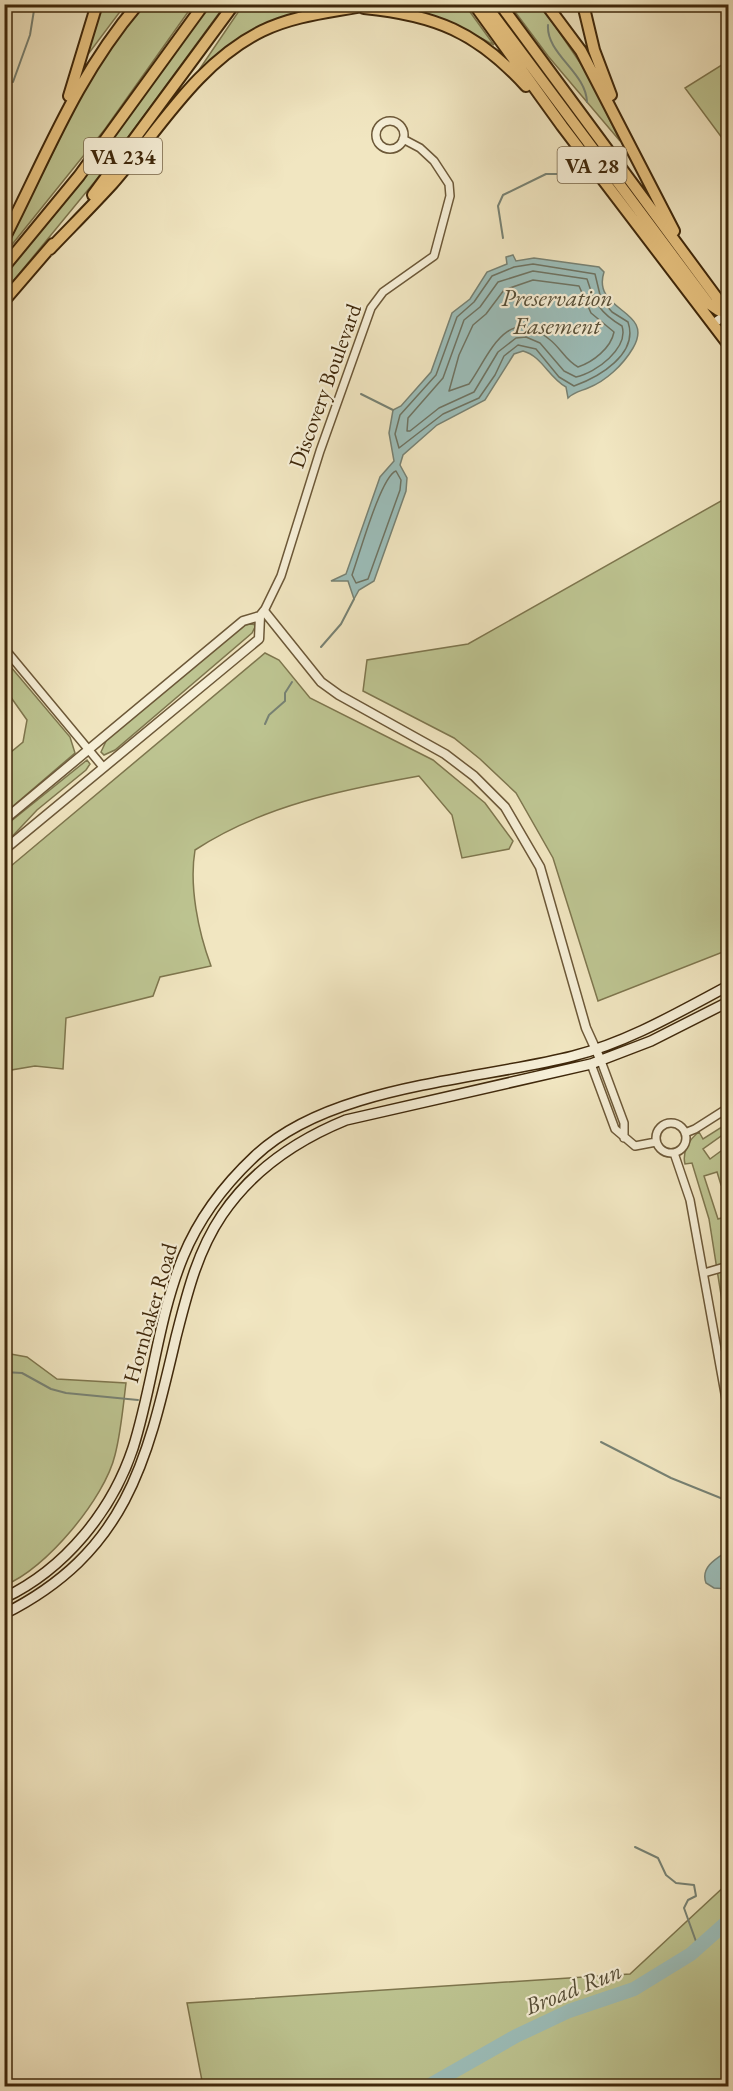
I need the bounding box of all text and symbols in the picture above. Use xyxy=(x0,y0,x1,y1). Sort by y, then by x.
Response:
road number: VA 234 xyxy=(84,138,162,174)
road number: VA 28 xyxy=(558,147,626,183)
water label: Preservation Easement xyxy=(501,282,613,341)
street label: Discovery Boulevard xyxy=(282,299,369,472)
street label: Hornbaker Road xyxy=(116,1239,184,1386)
water label: Broad Run xyxy=(519,1955,626,2022)

